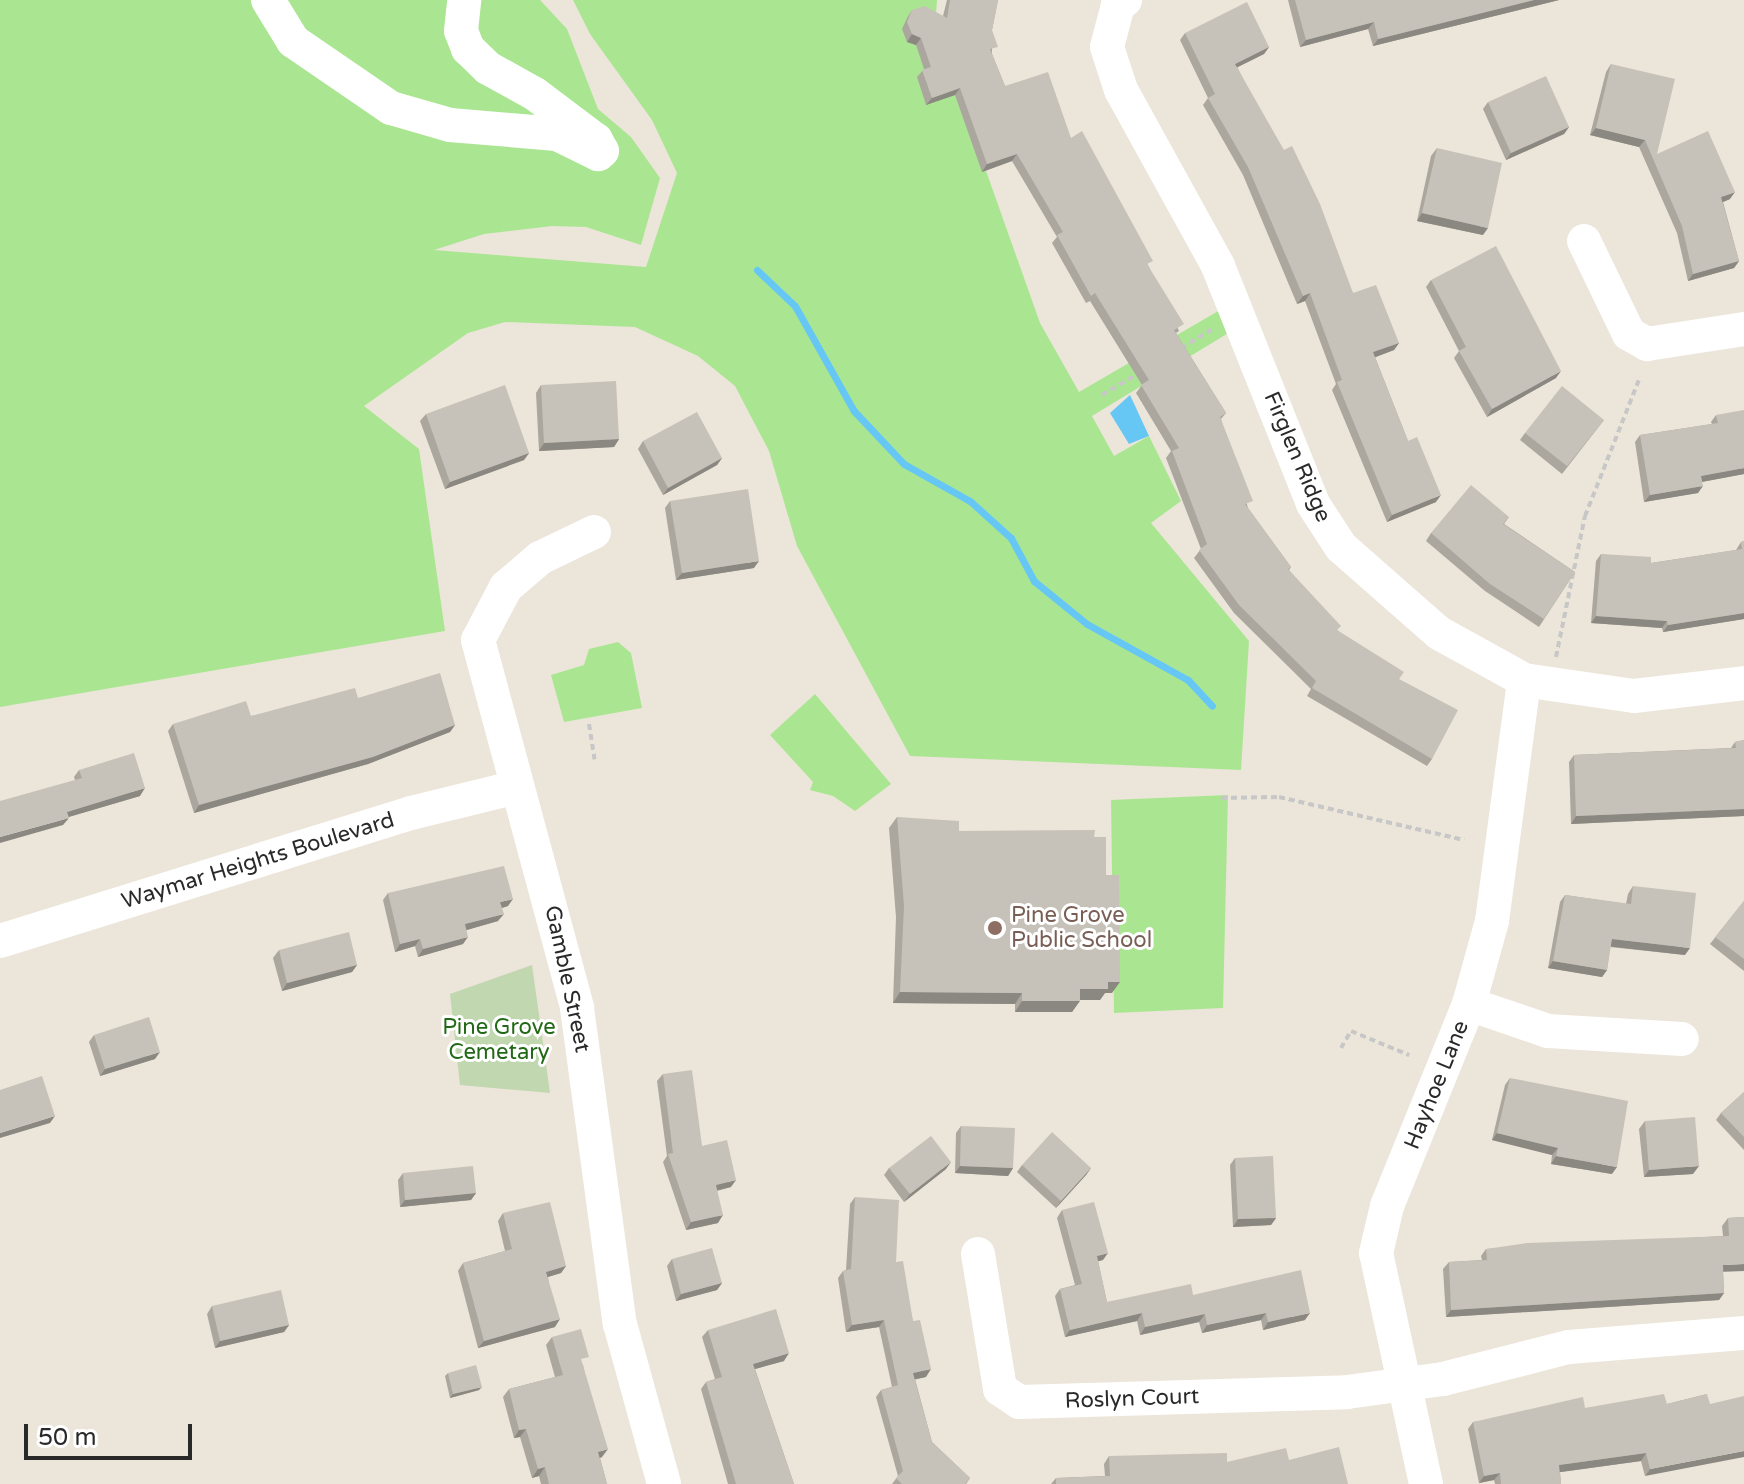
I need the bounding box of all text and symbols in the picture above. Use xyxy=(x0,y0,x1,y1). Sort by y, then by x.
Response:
street label: Firglen Ridge xyxy=(1258,388,1336,526)
street label: Waymar Heights Boulevard xyxy=(119,807,397,915)
place label: Pine Grove Public School xyxy=(1011,902,1152,954)
street label: Gamble Street xyxy=(539,903,595,1055)
marker: Pine Grove Public School xyxy=(986,919,1004,937)
park label: Pine Grove Cemetary xyxy=(442,1014,556,1066)
street label: Hayhoe Lane xyxy=(1399,1017,1475,1153)
street label: Roslyn Court xyxy=(1064,1383,1200,1415)
scale bar xyxy=(28,1408,196,1458)
text: 50 m xyxy=(38,1423,96,1452)

